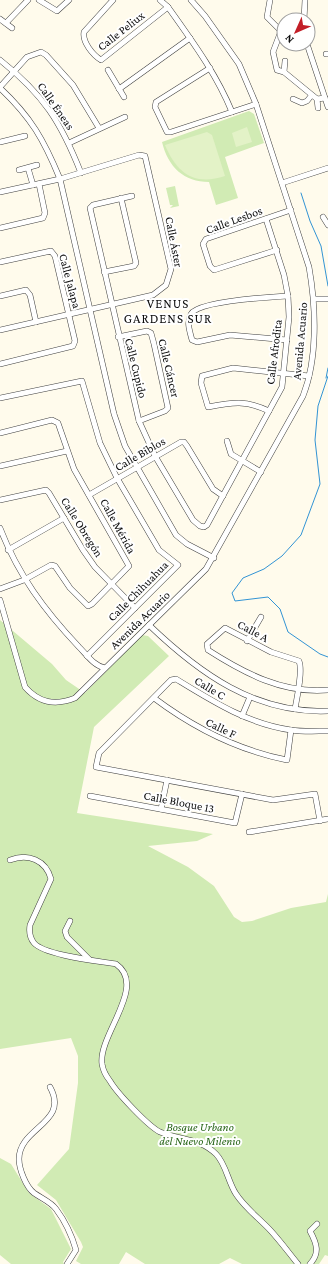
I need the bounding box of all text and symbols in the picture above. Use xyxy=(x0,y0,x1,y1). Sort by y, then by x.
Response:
street label: Calle Peliux xyxy=(95,8,148,54)
north arrow xyxy=(276,12,316,52)
text: N xyxy=(282,32,296,46)
street label: Calle Éneas xyxy=(35,79,78,133)
street label: Calle Lesbos xyxy=(204,203,264,237)
street label: Calle Áster xyxy=(162,215,186,269)
street label: Calle Jalapa xyxy=(56,252,84,310)
district label: VENUS GARDENS SUR xyxy=(124,296,212,326)
street label: Avenida Acuario xyxy=(290,301,310,380)
street label: Calle Afrodita xyxy=(263,318,285,385)
street label: Calle Cupido xyxy=(122,336,150,400)
street label: Calle Cáncer xyxy=(155,337,183,399)
street label: Calle Biblos xyxy=(112,434,168,474)
street label: Calle Obregón xyxy=(58,494,106,560)
street label: Calle Mérida xyxy=(97,496,139,556)
street label: Calle Chihuahua xyxy=(105,558,171,624)
street label: Avenida Acuario xyxy=(107,588,173,652)
street label: Calle A xyxy=(235,617,271,645)
street label: Calle C xyxy=(192,673,228,703)
street label: Calle F xyxy=(203,715,239,741)
street label: Calle Bloque 13 xyxy=(142,788,216,816)
park label: Bosque Urbano del Nuevo Milenio xyxy=(159,1120,241,1148)

